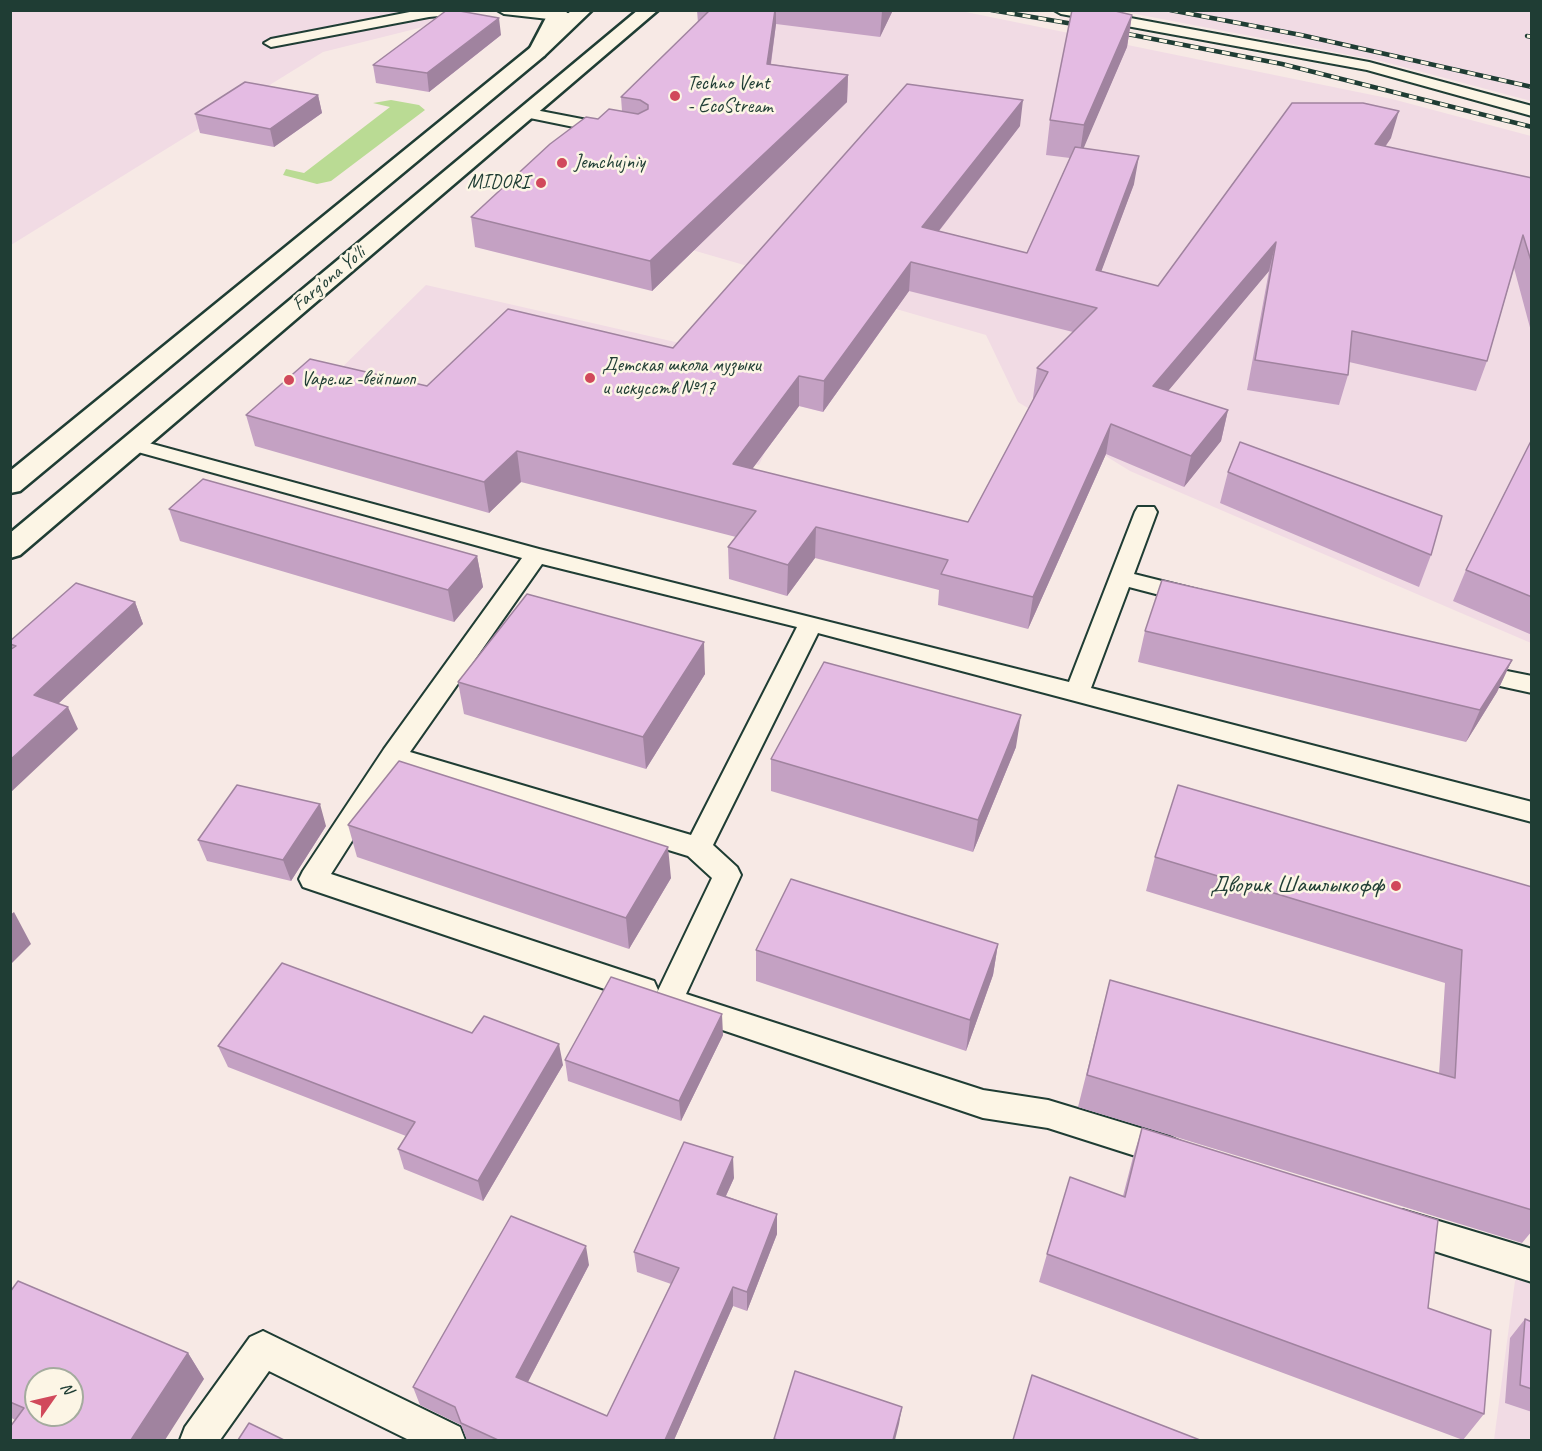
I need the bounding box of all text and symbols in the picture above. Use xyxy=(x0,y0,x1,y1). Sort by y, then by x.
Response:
place label: Techno Vent - EcoStream xyxy=(687,72,773,119)
marker: Techno Vent - EcoStream xyxy=(668,89,682,103)
place label: Jemchujniy xyxy=(574,151,645,175)
marker: Jemchujniy xyxy=(555,156,569,170)
place label: MIDORI xyxy=(467,171,529,195)
marker: MIDORI xyxy=(534,176,548,190)
street label: Farg'ona Yo'li xyxy=(288,241,370,317)
place label: Детская школа музыки и искусств №17 xyxy=(602,354,761,401)
place label: Vape.uz -вейпшоп xyxy=(301,368,415,392)
marker: Детская школа музыки и искусств №17 xyxy=(583,371,597,385)
marker: Vape.uz -вейпшоп xyxy=(282,373,296,387)
place label: Дворик Шашлыкофф xyxy=(1210,872,1384,900)
marker: Дворик Шашлыкофф xyxy=(1389,879,1403,893)
north arrow xyxy=(24,1367,84,1427)
text: N xyxy=(56,1378,78,1398)

